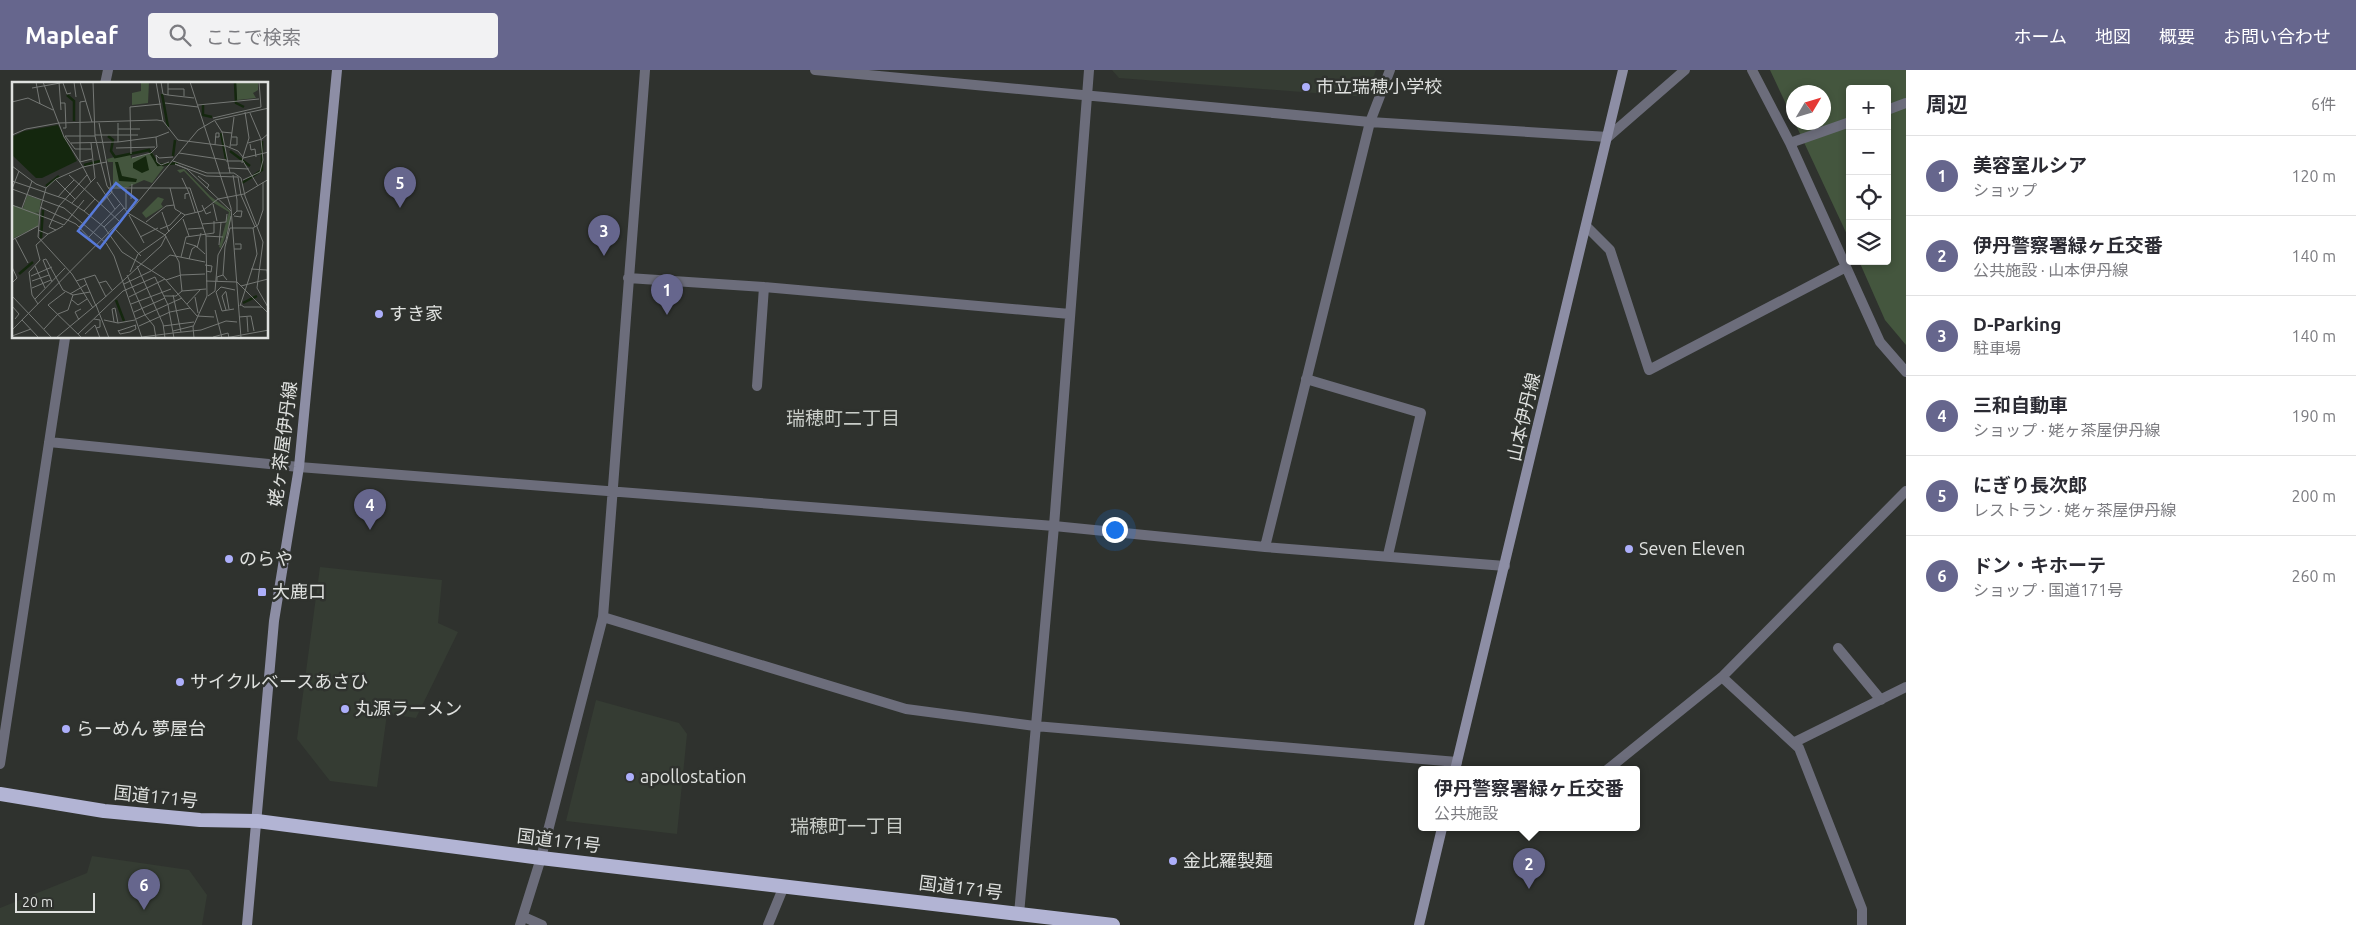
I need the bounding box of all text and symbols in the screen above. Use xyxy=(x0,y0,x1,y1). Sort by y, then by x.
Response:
search box xyxy=(148,13,498,58)
icon: search xyxy=(166,21,194,49)
text: Mapleaf xyxy=(25,22,118,49)
text: ここで検索 xyxy=(206,26,301,48)
text: ホーム xyxy=(2014,26,2067,46)
text: 地図 xyxy=(2095,26,2131,46)
text: 概要 xyxy=(2159,26,2195,46)
text: お問い合わせ xyxy=(2223,26,2331,46)
place label: 市立瑞穂小学校 xyxy=(1316,76,1442,96)
marker: 市立瑞穂小学校 xyxy=(1300,81,1312,93)
inset map xyxy=(12,82,269,339)
north arrow xyxy=(1786,85,1831,130)
map controls xyxy=(1846,85,1891,265)
button: + xyxy=(1846,85,1891,130)
text: 周辺 xyxy=(1926,92,1968,116)
text: 6件 xyxy=(2311,95,2336,113)
button: − xyxy=(1846,130,1891,175)
text: 美容室ルシア xyxy=(1973,154,2087,176)
pin: 5 xyxy=(384,167,416,208)
text: 1 xyxy=(1937,167,1947,185)
text: 120 m xyxy=(2291,167,2336,185)
button: locate xyxy=(1846,175,1891,220)
text: ショップ xyxy=(1973,181,2037,199)
pin: 3 xyxy=(588,215,620,256)
button: layers xyxy=(1846,220,1891,265)
text: 伊丹警察署緑ヶ丘交番 xyxy=(1973,234,2163,256)
text: 2 xyxy=(1937,247,1947,265)
text: 140 m xyxy=(2291,247,2336,265)
text: 公共施設 · 山本伊丹線 xyxy=(1973,261,2128,279)
pin: 1 xyxy=(651,274,683,315)
place label: すき家 xyxy=(389,303,443,323)
marker: すき家 xyxy=(373,308,385,320)
text: D-Parking xyxy=(1973,313,2061,335)
text: 3 xyxy=(1937,327,1947,345)
text: 140 m xyxy=(2291,327,2336,345)
text: 駐車場 xyxy=(1973,339,2021,357)
street label: 山本伊丹線 xyxy=(1503,371,1543,463)
street label: 姥ヶ茶屋伊丹線 xyxy=(264,380,300,508)
text: 三和自動車 xyxy=(1973,394,2068,416)
district label: 瑞穂町二丁目 xyxy=(786,407,900,429)
text: 4 xyxy=(1937,407,1947,425)
text: 190 m xyxy=(2291,407,2336,425)
text: ショップ · 姥ヶ茶屋伊丹線 xyxy=(1973,421,2160,439)
text: にぎり長次郎 xyxy=(1973,474,2087,496)
text: 5 xyxy=(1937,487,1947,505)
text: 200 m xyxy=(2291,487,2336,505)
pin: 4 xyxy=(354,489,386,530)
text: レストラン · 姥ヶ茶屋伊丹線 xyxy=(1973,501,2176,519)
your location xyxy=(1102,517,1128,543)
place label: Seven Eleven xyxy=(1639,538,1745,558)
marker: Seven Eleven xyxy=(1623,543,1635,555)
place label: のらや xyxy=(239,548,293,568)
marker: のらや xyxy=(223,553,235,565)
text: ドン・キホーテ xyxy=(1973,554,2106,576)
text: 6 xyxy=(1937,567,1947,585)
text: 260 m xyxy=(2291,567,2336,585)
place label: 大鹿口 xyxy=(272,581,326,601)
text: ショップ · 国道171号 xyxy=(1973,581,2123,599)
marker: 大鹿口 xyxy=(256,586,268,598)
place label: サイクルベースあさひ xyxy=(190,671,368,691)
marker: サイクルベースあさひ xyxy=(174,676,186,688)
place label: 丸源ラーメン xyxy=(355,698,462,718)
marker: 丸源ラーメン xyxy=(339,703,351,715)
place label: らーめん 夢屋台 xyxy=(76,718,206,738)
marker: らーめん 夢屋台 xyxy=(60,723,72,735)
place label: apollostation xyxy=(640,766,747,786)
popup xyxy=(1418,766,1640,831)
marker: apollostation xyxy=(624,771,636,783)
text: 伊丹警察署緑ヶ丘交番 xyxy=(1434,777,1624,799)
street label: 国道171号 xyxy=(113,782,199,810)
text: 公共施設 xyxy=(1434,804,1498,822)
district label: 瑞穂町一丁目 xyxy=(790,815,904,837)
street label: 国道171号 xyxy=(516,825,602,855)
pin: 2 xyxy=(1513,848,1545,889)
place label: 金比羅製麺 xyxy=(1183,850,1273,870)
marker: 金比羅製麺 xyxy=(1167,855,1179,867)
pin: 6 xyxy=(128,869,160,910)
street label: 国道171号 xyxy=(918,872,1004,902)
scale bar xyxy=(15,890,95,913)
text: 20 m xyxy=(22,894,53,910)

